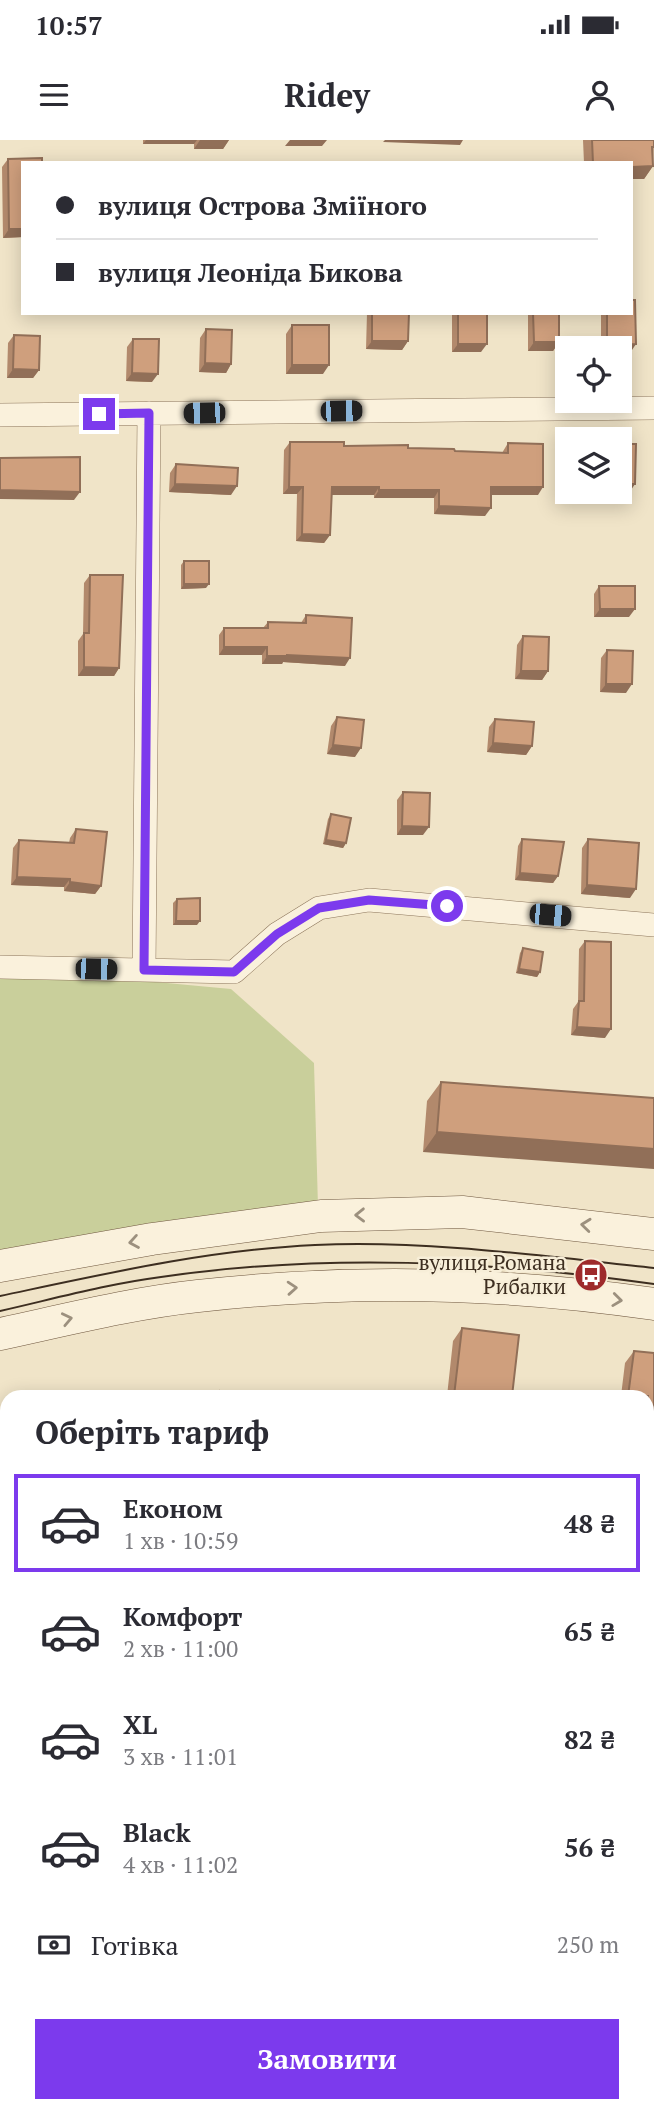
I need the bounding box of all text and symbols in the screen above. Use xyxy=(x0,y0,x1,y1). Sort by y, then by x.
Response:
text: 10:57 xyxy=(35,8,103,42)
text: Ridey xyxy=(284,74,370,116)
icon: menu xyxy=(35,76,73,114)
icon: person xyxy=(581,76,619,114)
text: вулиця Острова Зміїного xyxy=(98,188,427,222)
text: вулиця Леоніда Бикова xyxy=(98,255,403,289)
map controls xyxy=(555,336,632,504)
button: locate xyxy=(555,336,632,413)
route end xyxy=(83,398,115,430)
car xyxy=(320,400,363,422)
car xyxy=(183,402,226,424)
button: layers xyxy=(555,427,632,504)
route start xyxy=(431,890,463,922)
car xyxy=(529,903,572,927)
car xyxy=(75,958,118,980)
one-way arrow xyxy=(354,1207,364,1223)
one-way arrow xyxy=(581,1218,592,1233)
one-way arrow xyxy=(128,1234,140,1249)
place label: вулиця Романа Рибалки xyxy=(418,1248,566,1300)
bus stop icon: вулиця Романа Рибалки xyxy=(572,1256,610,1294)
one-way arrow xyxy=(287,1281,298,1296)
one-way arrow xyxy=(611,1292,622,1307)
one-way arrow xyxy=(61,1313,73,1328)
text: Оберіть тариф xyxy=(35,1411,269,1453)
text: Економ xyxy=(123,1491,223,1525)
icon: car xyxy=(39,1492,102,1555)
text: 48 ₴ xyxy=(564,1506,615,1540)
text: 1 хв · 10:59 xyxy=(123,1525,238,1556)
text: Комфорт xyxy=(123,1599,242,1633)
icon: car xyxy=(39,1600,102,1663)
text: 65 ₴ xyxy=(564,1614,615,1648)
text: 2 хв · 11:00 xyxy=(123,1633,238,1664)
text: XL xyxy=(123,1707,157,1741)
icon: car xyxy=(39,1708,102,1771)
text: 82 ₴ xyxy=(564,1722,615,1756)
text: 3 хв · 11:01 xyxy=(123,1741,238,1772)
text: Black xyxy=(123,1815,191,1849)
icon: car xyxy=(39,1816,102,1879)
text: 56 ₴ xyxy=(564,1830,615,1864)
text: 4 хв · 11:02 xyxy=(123,1849,238,1880)
icon: cash xyxy=(35,1926,73,1964)
text: Готівка xyxy=(91,1928,179,1962)
text: 250 m xyxy=(557,1929,619,1960)
button: Замовити xyxy=(35,2019,619,2099)

